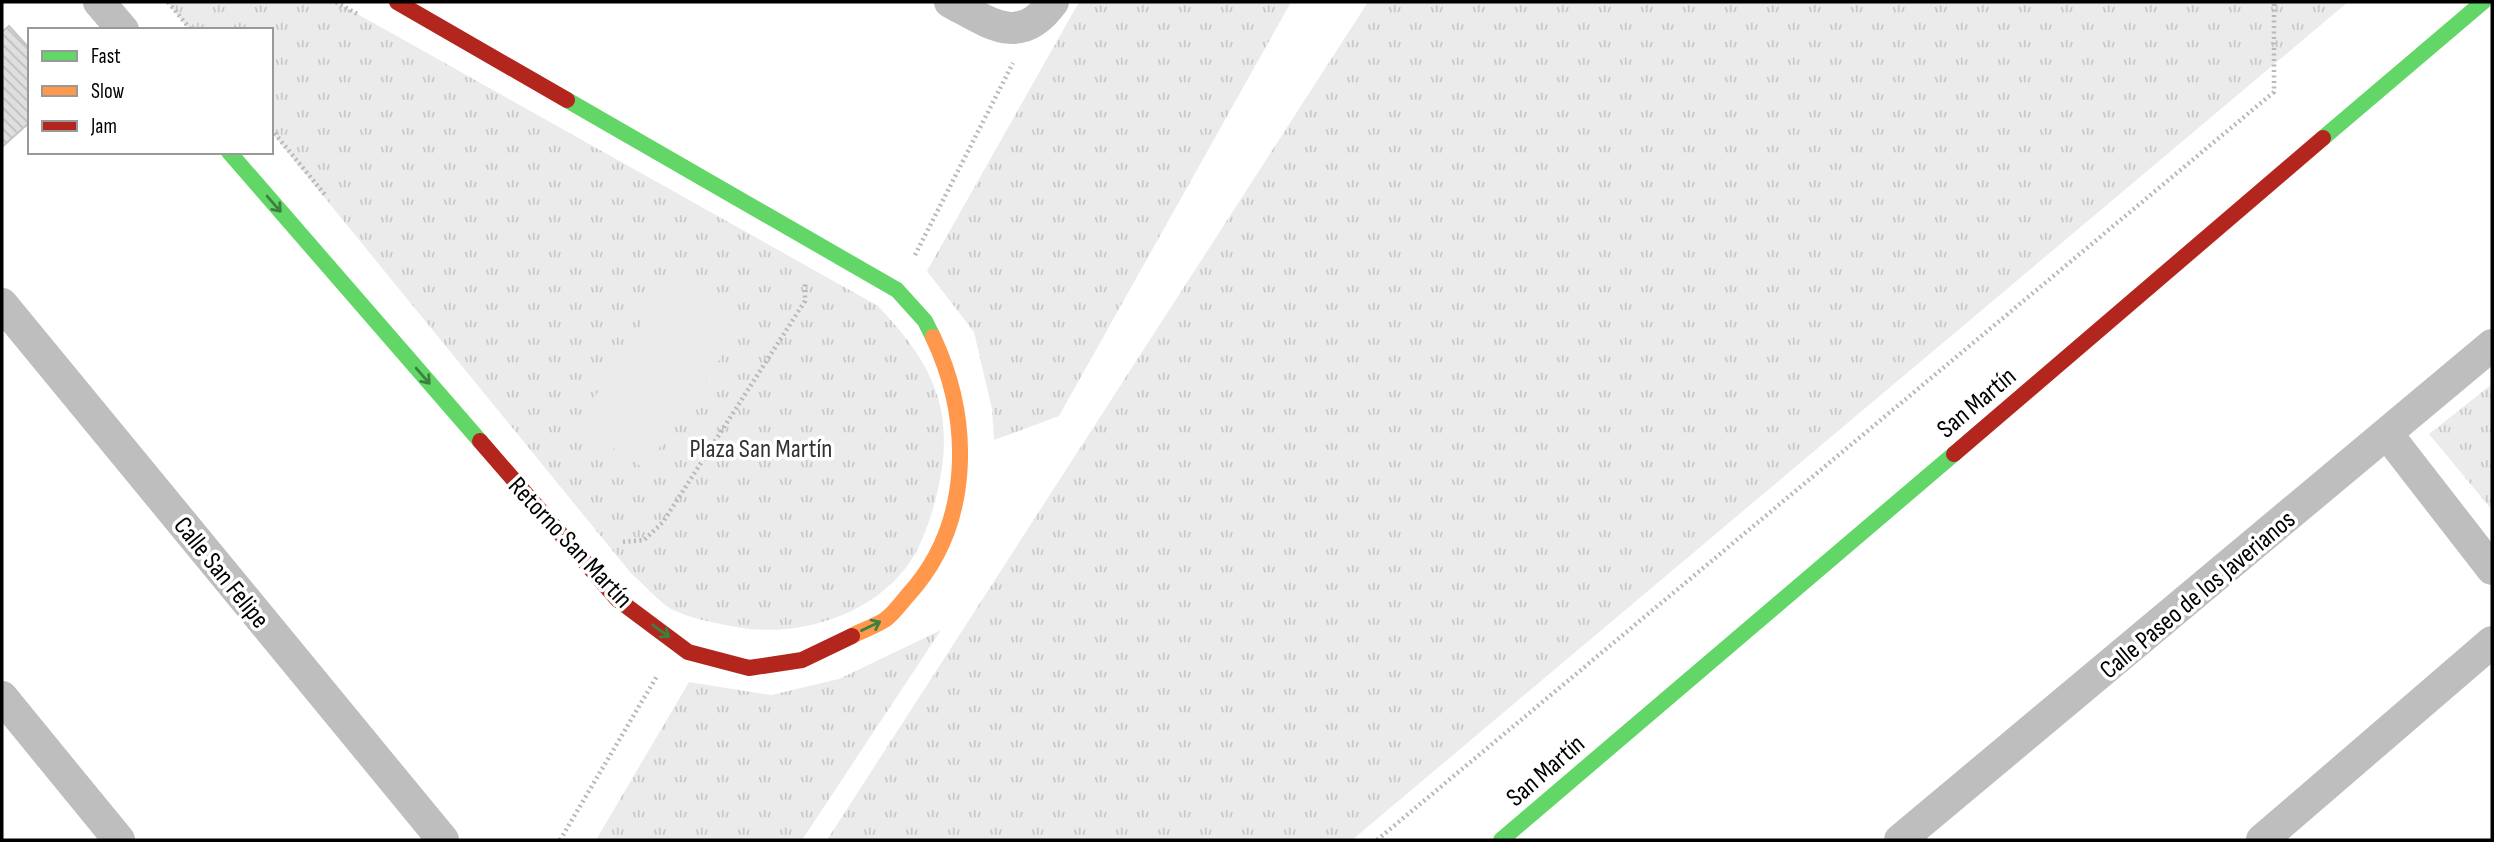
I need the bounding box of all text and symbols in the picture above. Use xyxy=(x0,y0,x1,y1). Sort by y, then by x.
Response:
legend xyxy=(28,28,273,154)
text: Fast xyxy=(91,44,121,69)
text: Slow xyxy=(91,79,125,104)
text: Jam xyxy=(90,114,117,139)
one-way arrow xyxy=(266,195,282,213)
street label: San Martín xyxy=(1931,361,2023,445)
one-way arrow xyxy=(415,366,431,384)
park label: Plaza San Martín xyxy=(690,434,832,465)
street label: Retorno San Martín xyxy=(501,471,638,615)
street label: Calle Paseo de los Javerianos xyxy=(2094,504,2302,686)
street label: Calle San Felipe xyxy=(167,511,275,635)
one-way arrow xyxy=(860,619,881,633)
one-way arrow xyxy=(651,624,670,638)
street label: San Martín xyxy=(1501,729,1591,814)

